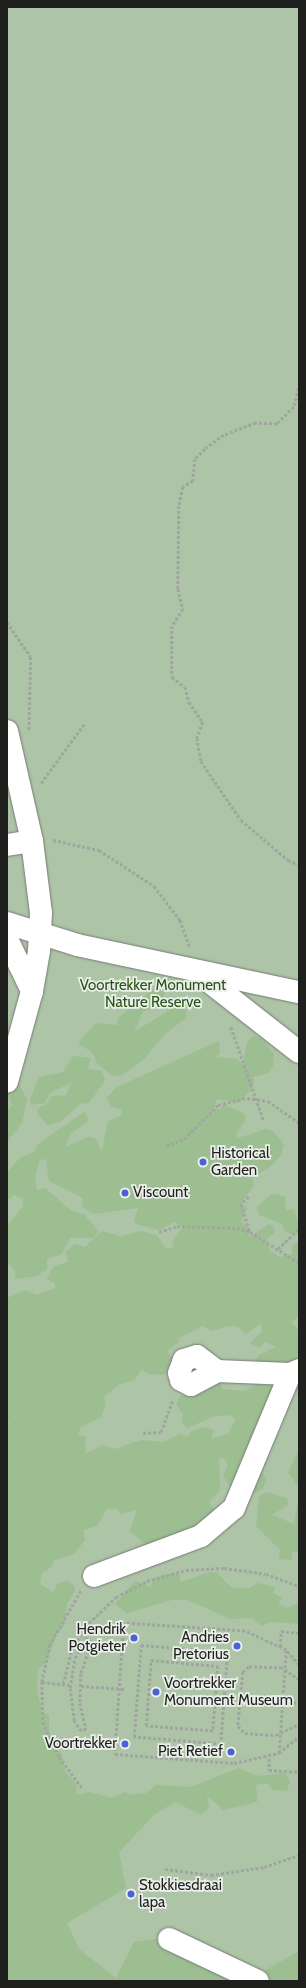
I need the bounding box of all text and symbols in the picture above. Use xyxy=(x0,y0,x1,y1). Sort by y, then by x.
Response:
park label: Voortrekker Monument Nature Reserve xyxy=(80,976,226,1011)
place label: Historical Garden xyxy=(211,1144,270,1179)
marker: Historical Garden xyxy=(198,1157,208,1167)
place label: Viscount xyxy=(133,1184,188,1202)
marker: Viscount xyxy=(120,1188,130,1198)
place label: Hendrik Potgieter xyxy=(68,1620,126,1655)
place label: Andries Pretorius xyxy=(173,1628,229,1663)
marker: Hendrik Potgieter xyxy=(129,1633,139,1643)
marker: Andries Pretorius xyxy=(232,1641,242,1651)
place label: Voortrekker Monument Museum xyxy=(164,1674,293,1709)
marker: Voortrekker Monument Museum xyxy=(151,1687,161,1697)
place label: Voortrekker xyxy=(45,1735,117,1753)
marker: Voortrekker xyxy=(120,1739,130,1749)
place label: Piet Retief xyxy=(158,1743,223,1761)
marker: Piet Retief xyxy=(226,1747,236,1757)
place label: Stokkiesdraai lapa xyxy=(139,1876,222,1911)
marker: Stokkiesdraai lapa xyxy=(126,1889,136,1899)

